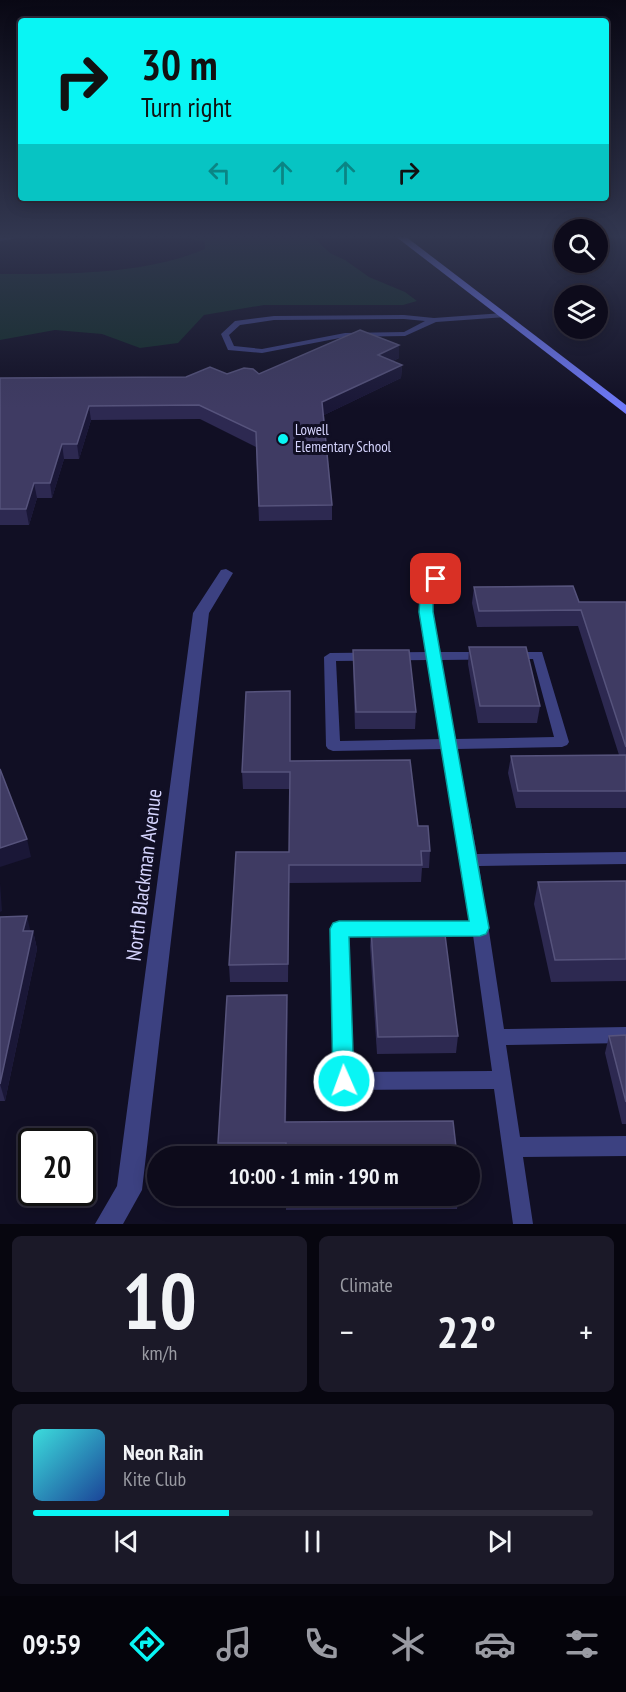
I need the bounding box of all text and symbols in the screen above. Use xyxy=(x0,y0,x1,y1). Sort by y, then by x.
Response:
text: 30 m xyxy=(141,37,218,92)
icon: right xyxy=(42,42,120,120)
text: Turn right xyxy=(141,90,232,124)
icon: left xyxy=(203,156,236,189)
icon: ahead xyxy=(266,156,299,189)
icon: ahead xyxy=(329,156,362,189)
icon: right xyxy=(392,156,425,189)
map controls xyxy=(554,219,608,339)
button: search xyxy=(554,219,608,273)
button: layers xyxy=(554,285,608,339)
place label: Lowell Elementary School xyxy=(295,420,392,456)
marker: Lowell Elementary School xyxy=(276,432,290,446)
pin xyxy=(410,553,461,604)
icon: arrive xyxy=(419,562,452,595)
street label: North Blackman Avenue xyxy=(120,787,167,963)
position arrow xyxy=(312,1049,376,1113)
speed limit sign: 20 xyxy=(18,1128,96,1206)
text: 10:00 · 1 min · 190 m xyxy=(228,1162,399,1190)
text: 10 xyxy=(122,1250,197,1351)
text: Climate xyxy=(340,1272,393,1298)
text: 22° xyxy=(437,1302,496,1360)
text: − xyxy=(340,1310,354,1353)
text: + xyxy=(579,1310,593,1353)
text: km/h xyxy=(142,1340,177,1366)
text: Neon Rain xyxy=(123,1438,203,1466)
text: Kite Club xyxy=(123,1466,186,1492)
icon: previous xyxy=(110,1525,143,1558)
icon: pause xyxy=(296,1525,329,1558)
icon: next xyxy=(483,1525,516,1558)
icon: directions xyxy=(126,1623,168,1665)
icon: music xyxy=(213,1623,255,1665)
icon: phone xyxy=(300,1623,342,1665)
icon: climate xyxy=(387,1623,429,1665)
icon: car xyxy=(474,1623,516,1665)
icon: filters xyxy=(561,1623,603,1665)
text: 09:59 xyxy=(23,1627,81,1661)

